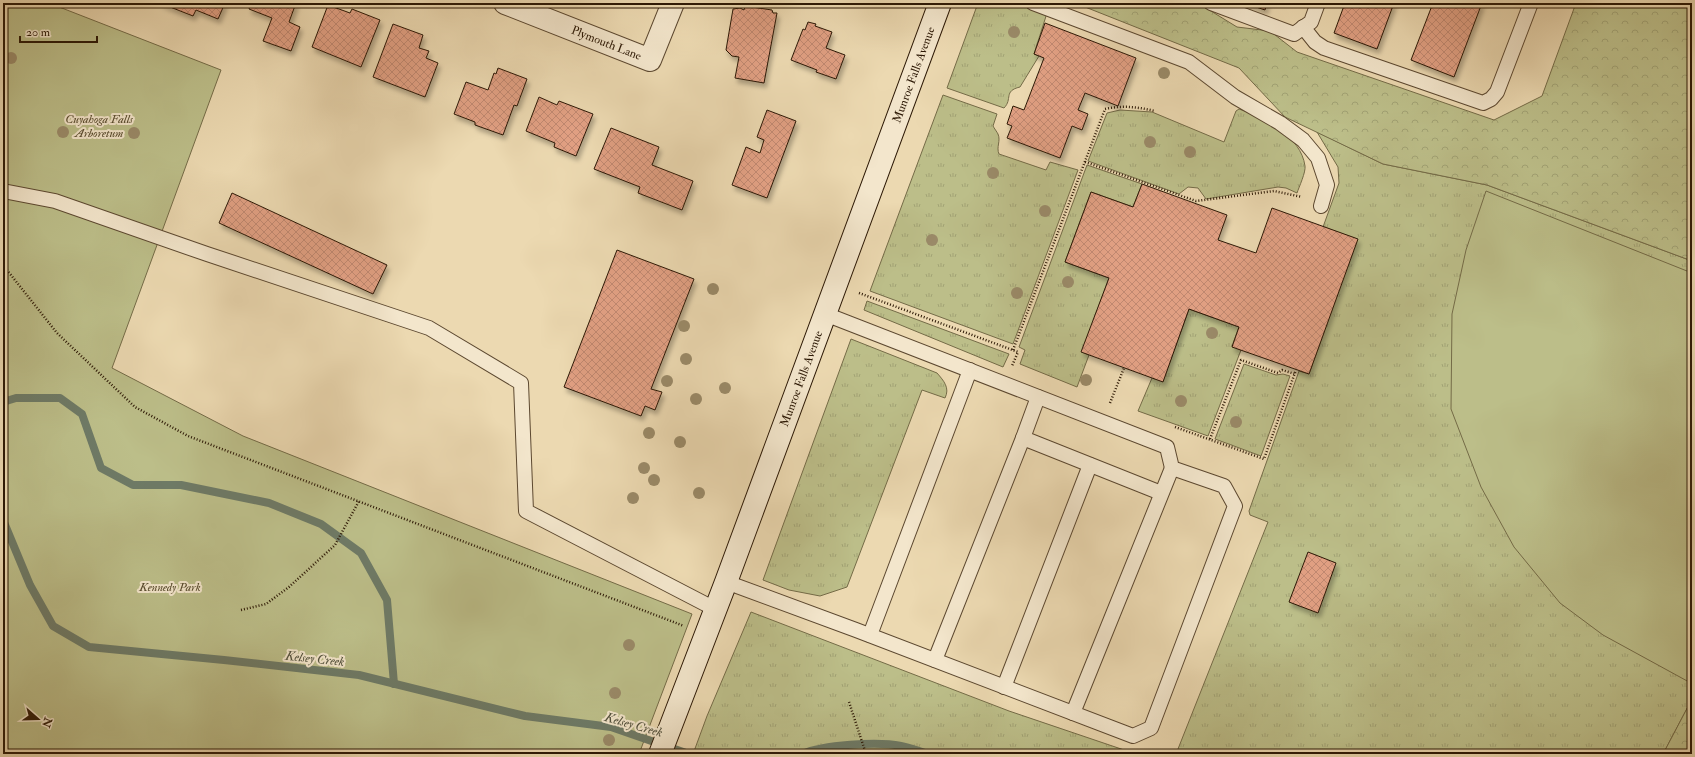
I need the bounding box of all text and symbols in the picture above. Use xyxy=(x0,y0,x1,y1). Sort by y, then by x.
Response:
scale bar xyxy=(20,18,97,44)
street label: Plymouth Lane xyxy=(569,23,644,64)
text: 20 m xyxy=(26,25,51,40)
street label: Munroe Falls Avenue xyxy=(889,25,939,125)
park label: Cuyahoga Falls Arboretum xyxy=(65,112,134,141)
street label: Munroe Falls Avenue xyxy=(777,329,826,429)
park label: Kennedy Park xyxy=(138,580,201,595)
water label: Kelsey Creek xyxy=(284,648,345,670)
north arrow xyxy=(18,699,58,739)
water label: Kelsey Creek xyxy=(602,709,664,741)
text: N xyxy=(39,714,55,730)

